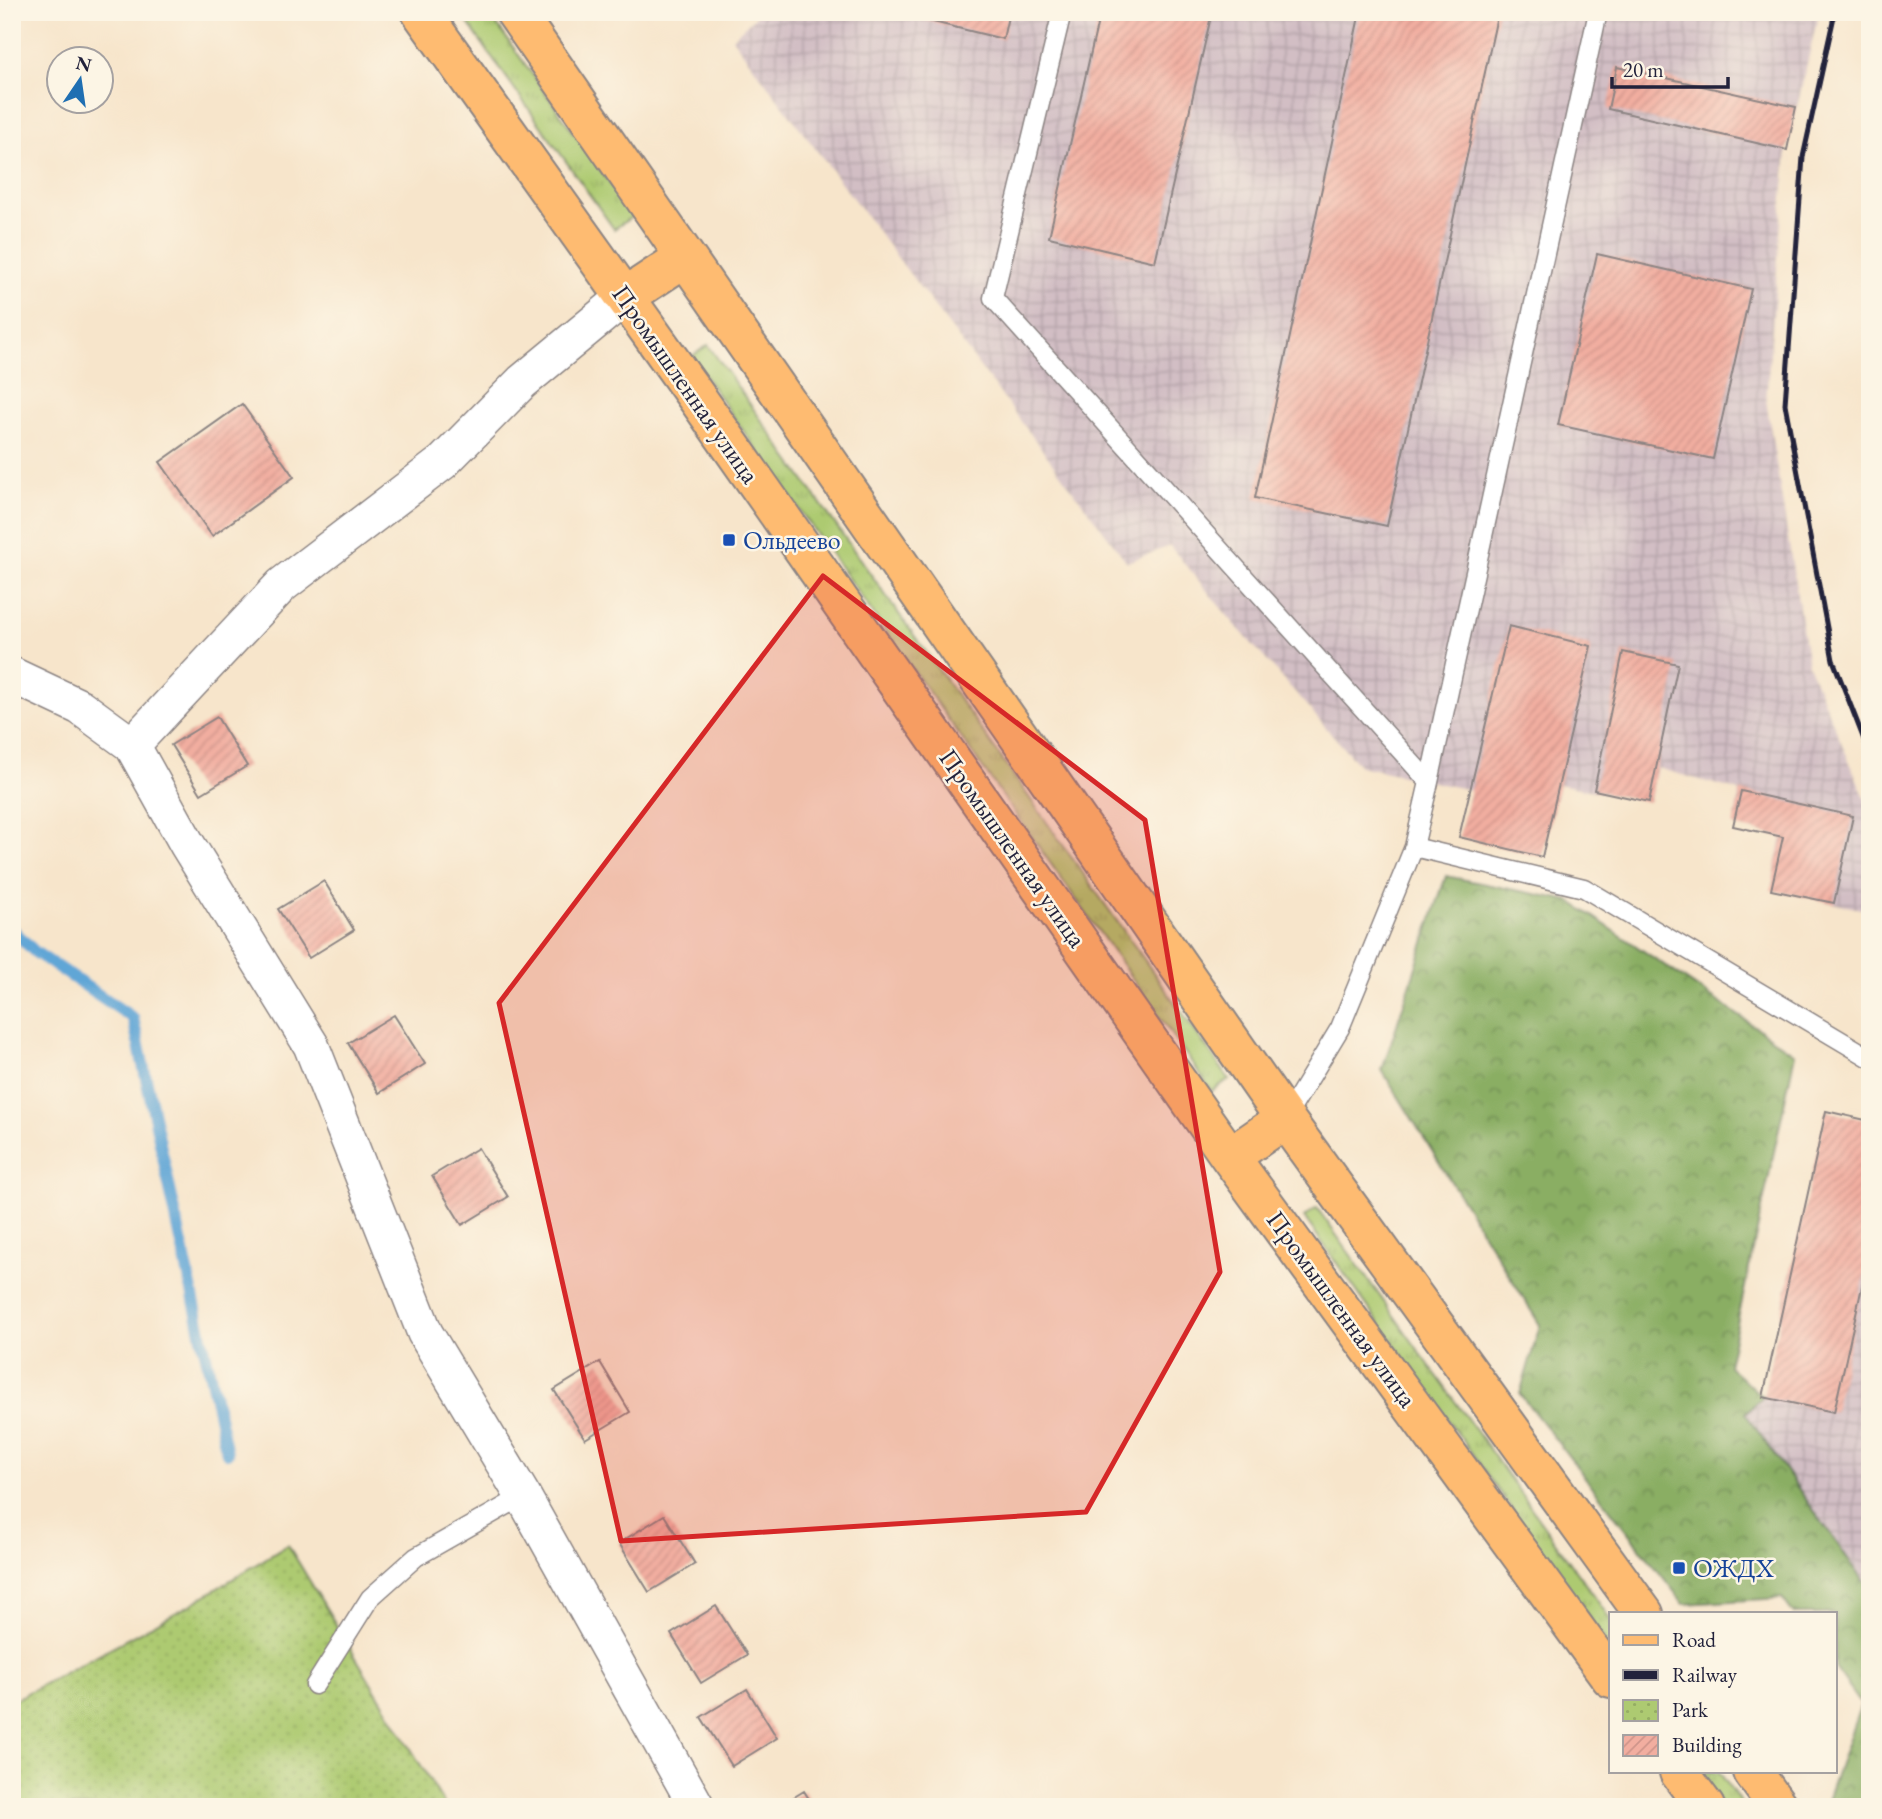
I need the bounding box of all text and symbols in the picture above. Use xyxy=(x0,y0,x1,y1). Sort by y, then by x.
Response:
north arrow xyxy=(46,46,116,116)
scale bar xyxy=(1612,46,1728,90)
text: N xyxy=(73,50,95,78)
text: 20 m xyxy=(1623,56,1664,83)
street label: Промышленная улица xyxy=(605,278,768,491)
place label: Ольдеево xyxy=(743,523,841,557)
marker: Ольдеево xyxy=(721,532,737,548)
street label: Промышленная улица xyxy=(932,742,1095,955)
street label: Промышленная улица xyxy=(1259,1204,1425,1415)
place label: ОЖДХ xyxy=(1693,1551,1775,1585)
marker: ОЖДХ xyxy=(1671,1560,1687,1576)
legend xyxy=(1609,1612,1836,1773)
text: Road xyxy=(1672,1626,1716,1653)
text: Railway xyxy=(1672,1661,1738,1688)
text: Park xyxy=(1672,1696,1709,1723)
text: Building xyxy=(1672,1731,1742,1758)

